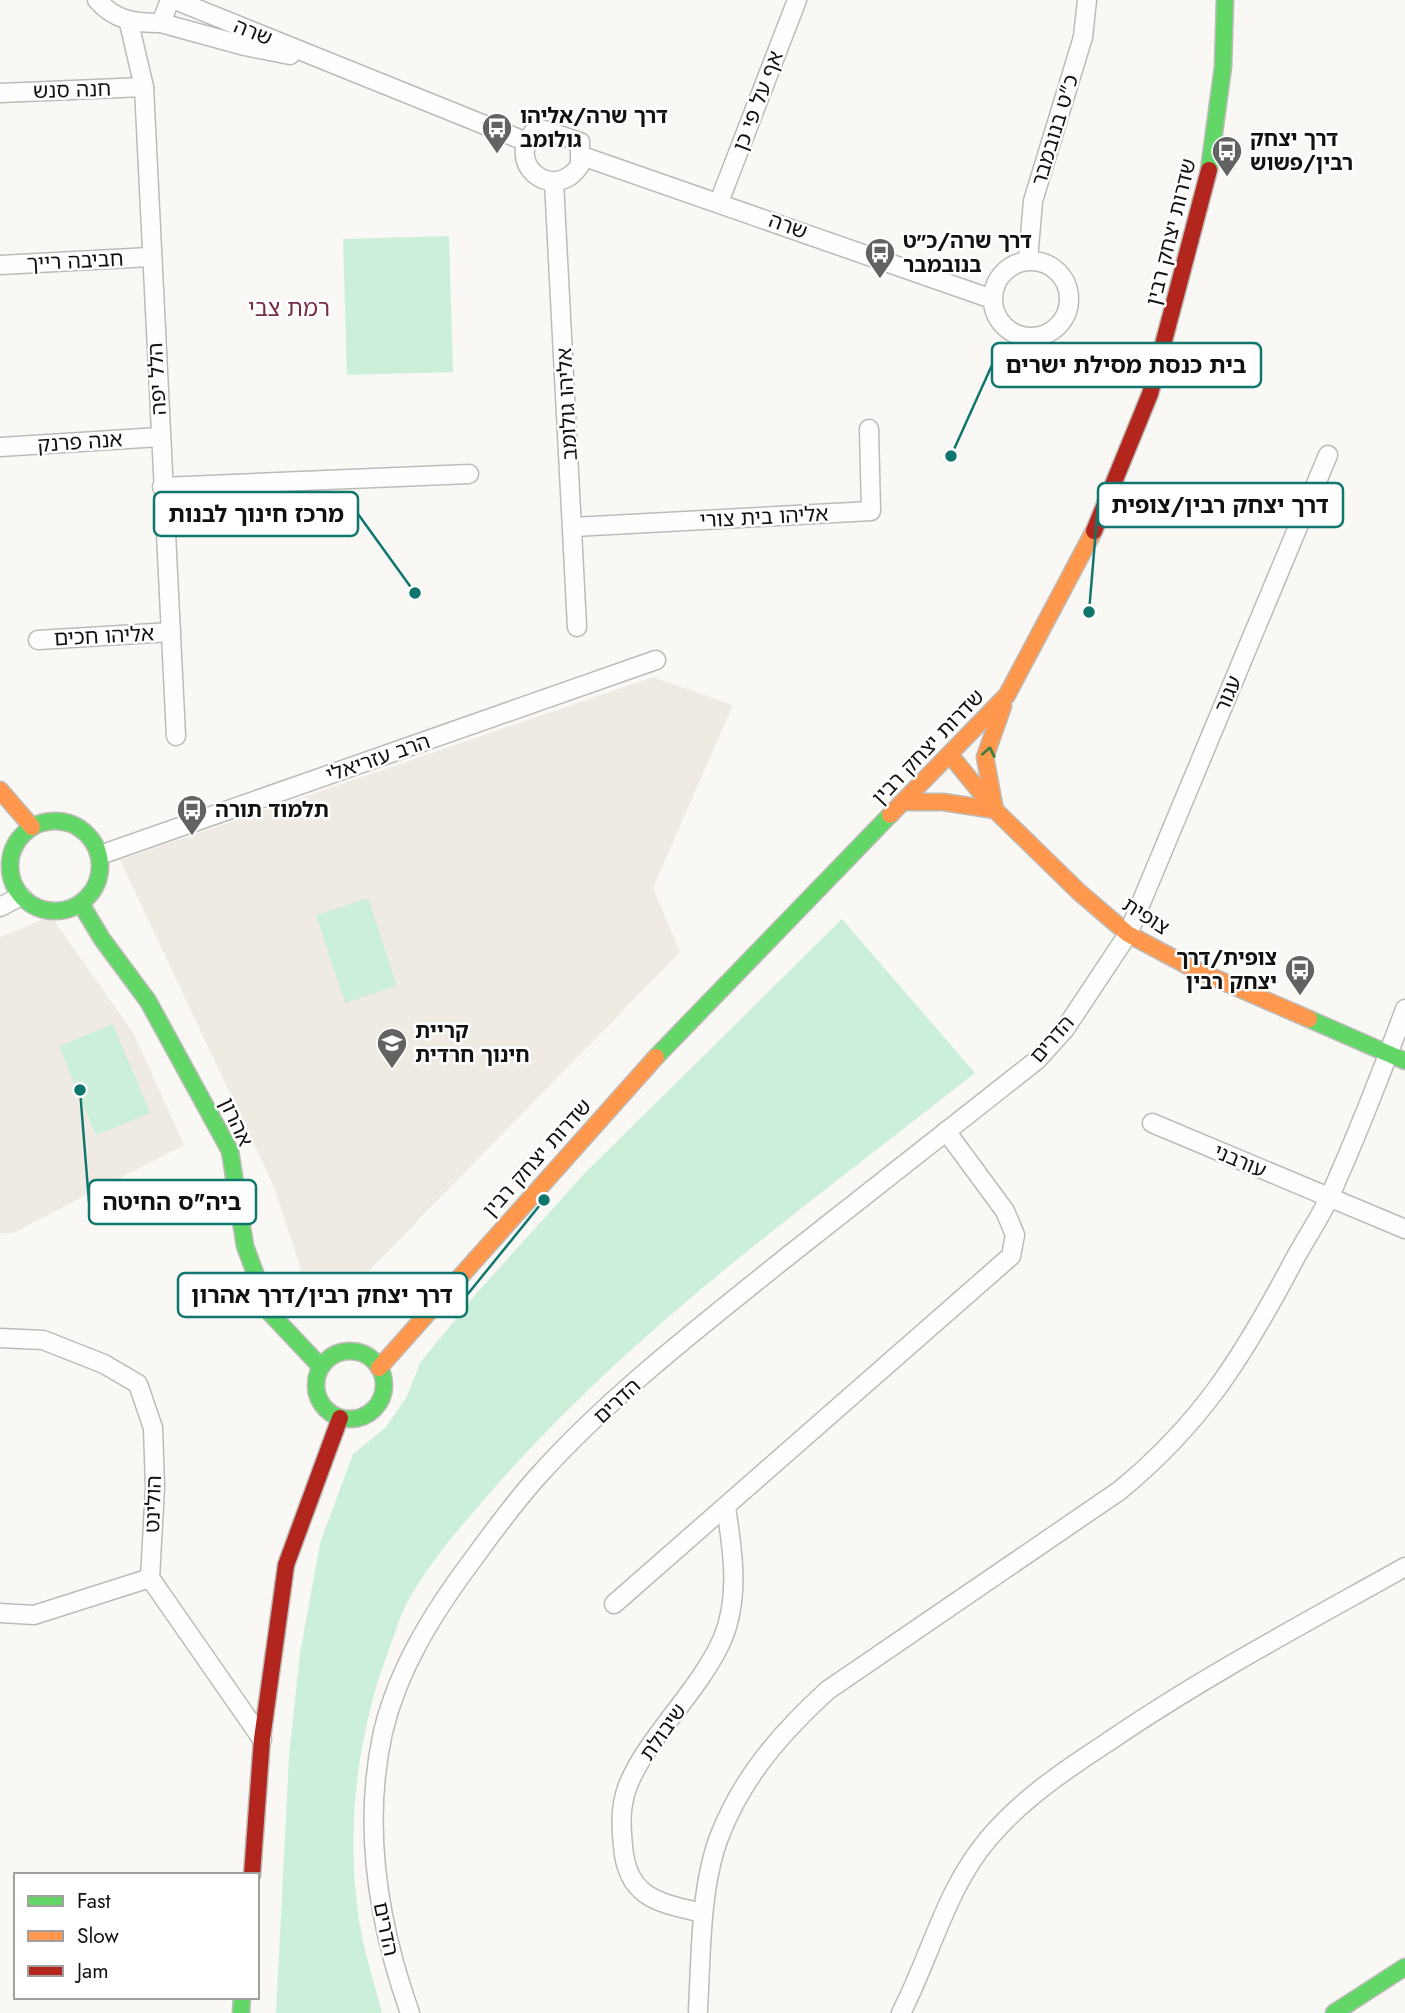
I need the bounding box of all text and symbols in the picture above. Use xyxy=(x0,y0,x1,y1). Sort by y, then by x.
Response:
street label: שרה xyxy=(229,11,277,53)
street label: אף על פי כן xyxy=(725,47,791,155)
street label: כ"ט בנובמבר xyxy=(1024,71,1086,189)
street label: חנה סנש xyxy=(32,74,112,106)
place label: דרך שרה/אליהו גולומב xyxy=(520,101,668,155)
bus stop icon: דרך שרה/אליהו גולומב xyxy=(480,111,514,155)
place label: דרך יצחק רבין/פשוש xyxy=(1250,124,1353,178)
bus stop icon: דרך יצחק רבין/פשוש xyxy=(1210,134,1244,178)
street label: שדרות יצחק רבין xyxy=(1138,155,1204,309)
street label: שרה xyxy=(764,205,812,247)
place label: דרך שרה/כ״ט בנובמבר xyxy=(903,226,1032,280)
bus stop icon: דרך שרה/כ״ט בנובמבר xyxy=(863,236,897,280)
street label: חביבה רייך xyxy=(26,243,124,279)
district label: רמת צבי xyxy=(248,291,330,325)
street label: הלל יפה xyxy=(140,342,174,416)
callout: בית כנסת מסילת ישרים xyxy=(992,343,1261,387)
street label: אליהו גולומב xyxy=(549,347,585,461)
text: בית כנסת מסילת ישרים xyxy=(1006,348,1247,382)
street label: אנה פרנק xyxy=(36,424,124,460)
callout: דרך יצחק רבין/צופית xyxy=(1098,483,1343,527)
text: דרך יצחק רבין/צופית xyxy=(1111,488,1329,522)
callout: מרכז חינוך לבנות xyxy=(154,492,358,536)
text: מרכז חינוך לבנות xyxy=(168,497,344,531)
street label: אליהו בית צורי xyxy=(699,499,829,535)
street label: אליהו חכים xyxy=(53,618,155,654)
street label: עגור xyxy=(1207,671,1249,717)
street label: שדרות יצחק רבין xyxy=(865,682,991,812)
street label: הרב עזריאלי xyxy=(322,726,434,790)
one-way arrow xyxy=(980,746,995,758)
bus stop icon: תלמוד תורה xyxy=(175,793,209,837)
place label: תלמוד תורה xyxy=(215,795,329,825)
street label: צופית xyxy=(1117,890,1175,942)
place label: צופית/דרך יצחק רבין xyxy=(1176,943,1277,997)
bus stop icon: צופית/דרך יצחק רבין xyxy=(1283,953,1317,997)
street label: הדרים xyxy=(1023,1009,1081,1069)
place label: קריית חינוך חרדית xyxy=(415,1016,530,1070)
school or university icon: קריית חינוך חרדית xyxy=(375,1026,409,1070)
street label: שדרות יצחק רבין xyxy=(476,1092,598,1224)
street label: אהרון xyxy=(212,1093,260,1151)
street label: עורבני xyxy=(1209,1137,1271,1185)
callout: ביה"ס החיטה xyxy=(89,1180,256,1224)
text: ביה"ס החיטה xyxy=(103,1185,242,1219)
callout: דרך יצחק רבין/דרך אהרון xyxy=(178,1273,467,1317)
text: דרך יצחק רבין/דרך אהרון xyxy=(191,1278,453,1312)
street label: הדרים xyxy=(587,1371,647,1431)
street label: הולינט xyxy=(137,1475,169,1533)
street label: שיבולת xyxy=(632,1697,694,1767)
legend xyxy=(14,1873,259,1999)
text: Fast xyxy=(77,1886,110,1916)
street label: הדרים xyxy=(366,1899,406,1959)
text: Slow xyxy=(77,1921,119,1951)
text: Jam xyxy=(74,1956,109,1986)

